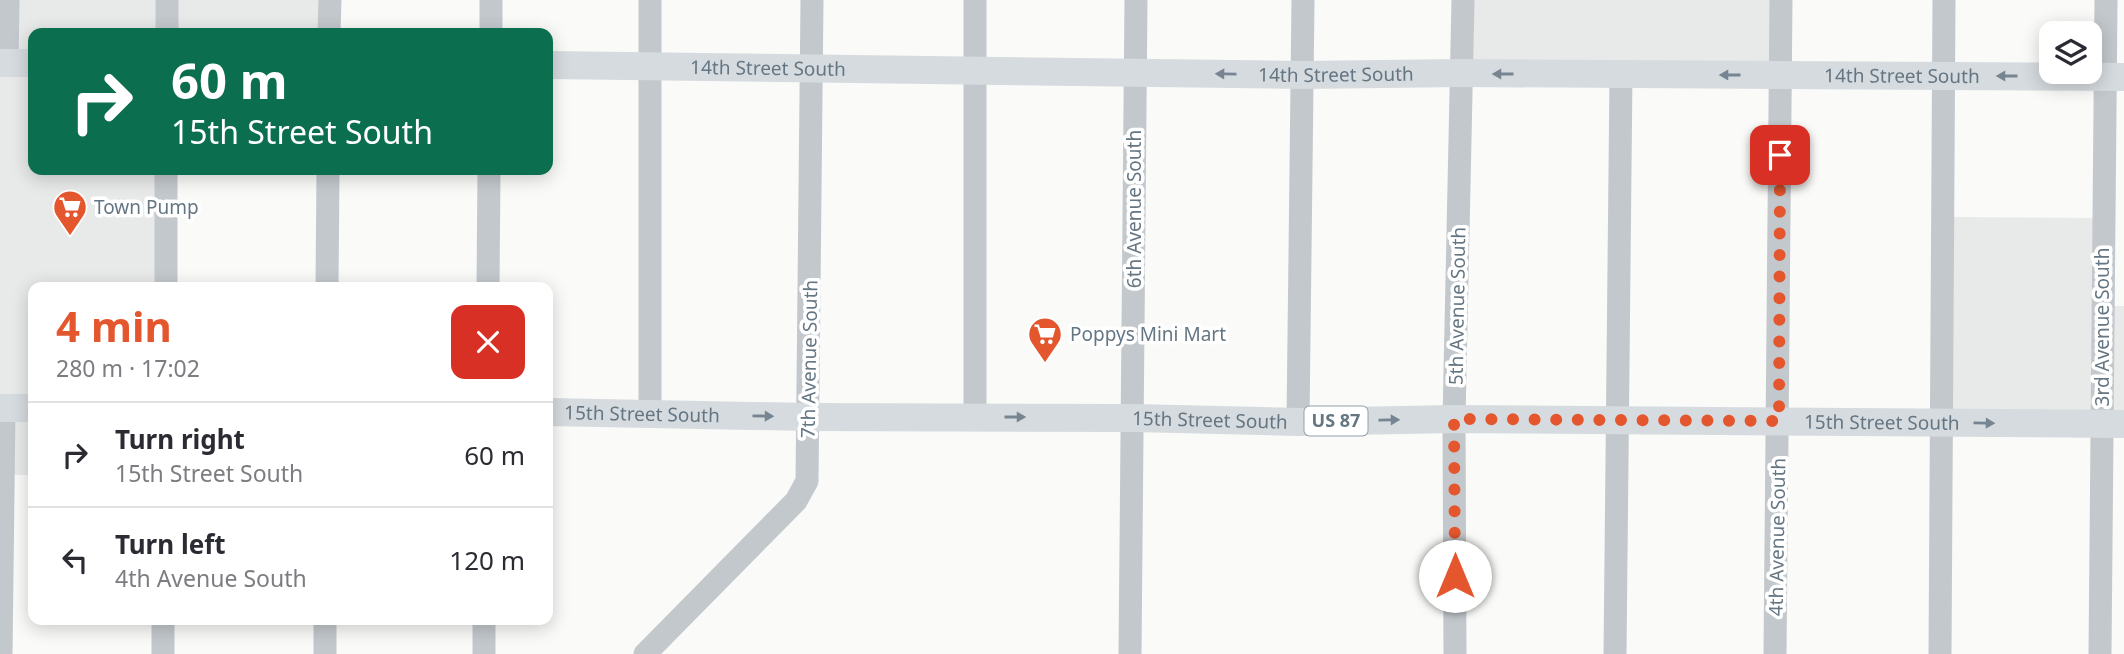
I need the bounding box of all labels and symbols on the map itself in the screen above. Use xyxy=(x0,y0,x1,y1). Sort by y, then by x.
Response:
street label: 14th Street South xyxy=(690,54,846,82)
street label: 14th Street South xyxy=(1258,61,1414,88)
street label: 14th Street South xyxy=(1824,62,1980,89)
one-way arrow xyxy=(1215,68,1237,80)
one-way arrow xyxy=(1492,68,1514,80)
one-way arrow xyxy=(1719,69,1741,81)
one-way arrow xyxy=(1996,70,2018,82)
pin xyxy=(1750,125,1810,185)
street label: 6th Avenue South xyxy=(1121,130,1147,288)
supermarket icon: Town Pump xyxy=(51,188,89,237)
place label: Town Pump xyxy=(94,194,199,220)
street label: 5th Avenue South xyxy=(1443,227,1471,385)
street label: 3rd Avenue South xyxy=(2089,248,2115,406)
street label: 7th Avenue South xyxy=(795,280,823,438)
supermarket icon: Poppys Mini Mart xyxy=(1026,315,1064,364)
place label: Poppys Mini Mart xyxy=(1070,321,1226,347)
street label: 15th Street South xyxy=(564,399,720,428)
street label: 15th Street South xyxy=(1132,405,1288,435)
road number: US 87 xyxy=(1304,407,1368,436)
street label: 15th Street South xyxy=(1804,409,1960,436)
one-way arrow xyxy=(752,410,774,422)
one-way arrow xyxy=(1004,411,1026,423)
one-way arrow xyxy=(1379,414,1401,426)
one-way arrow xyxy=(1974,417,1996,429)
street label: 4th Avenue South xyxy=(1763,458,1791,616)
position arrow xyxy=(1418,539,1492,613)

